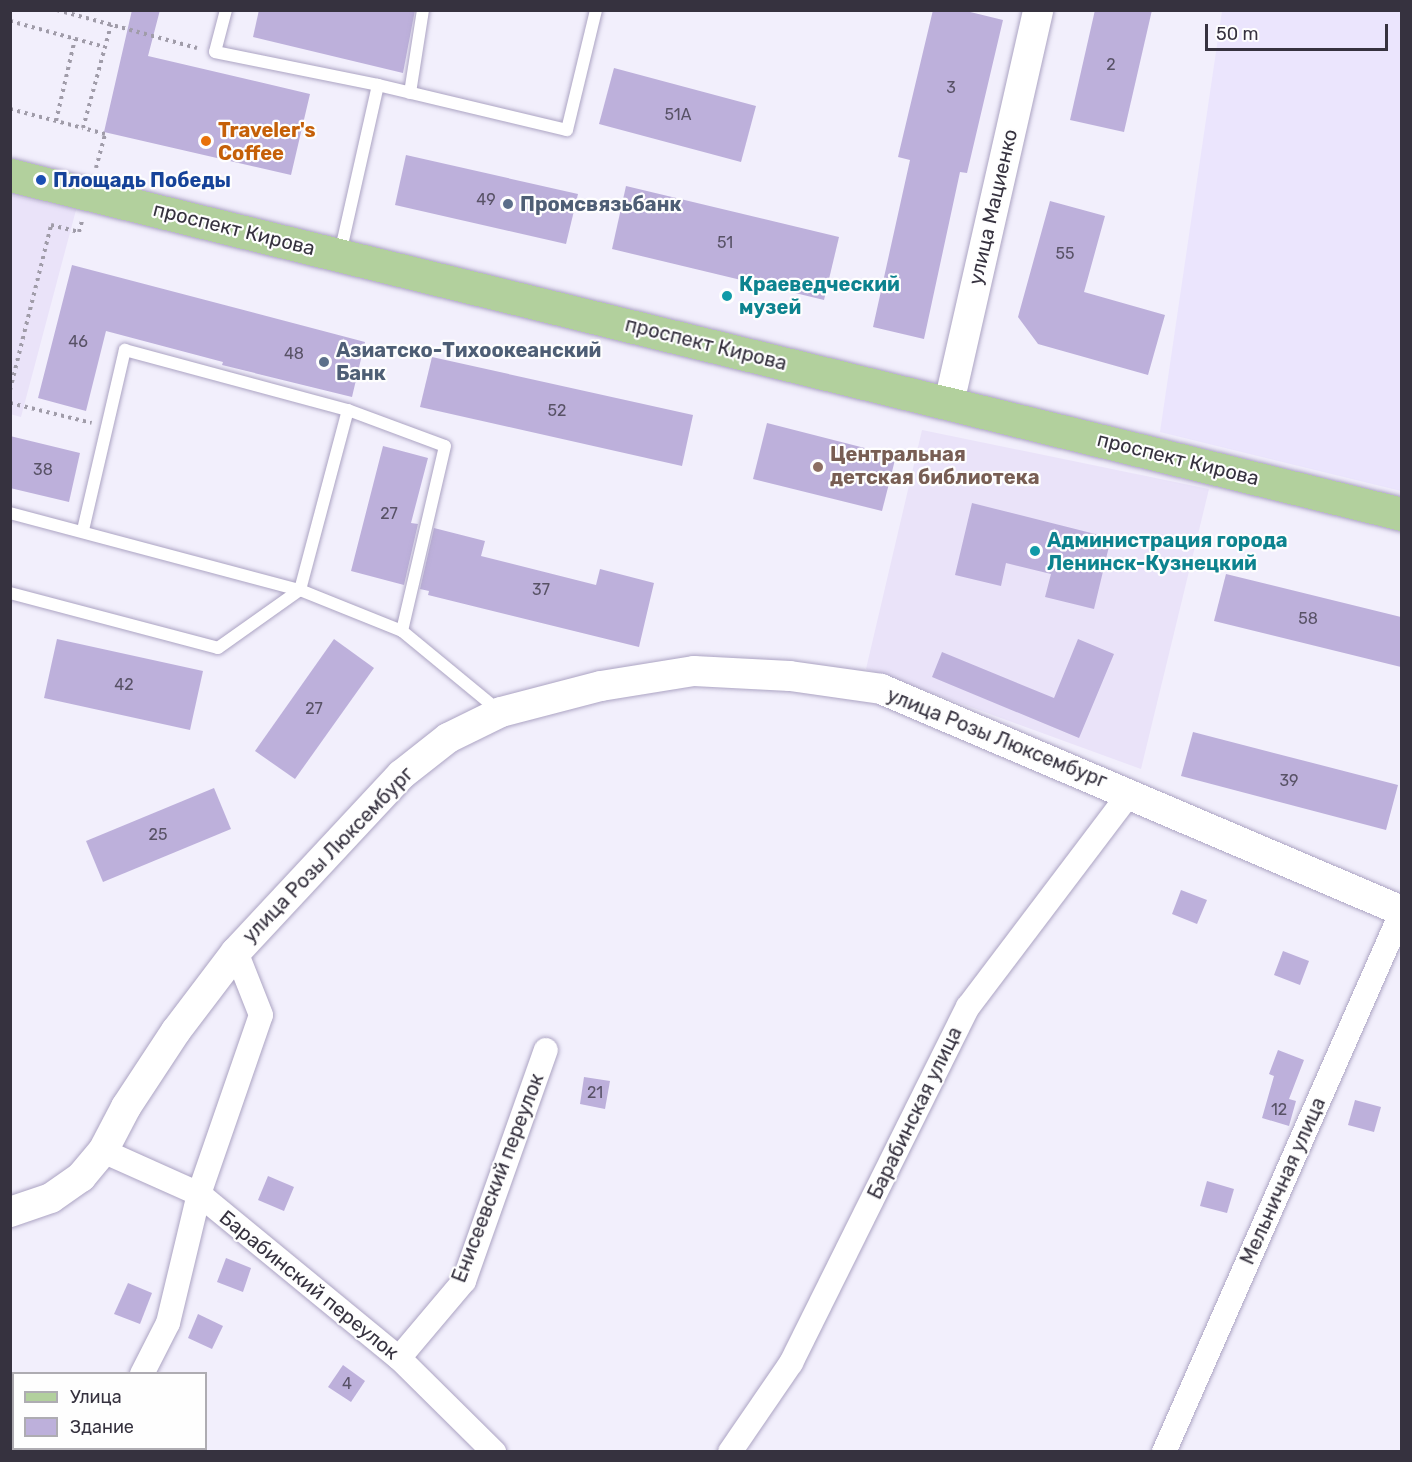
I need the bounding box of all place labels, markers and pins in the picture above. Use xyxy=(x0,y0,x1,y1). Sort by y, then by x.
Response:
place label: Traveler's Coffee xyxy=(218,118,316,165)
marker: Traveler's Coffee xyxy=(199,134,213,148)
place label: Площадь Победы xyxy=(53,168,231,192)
marker: Площадь Победы xyxy=(34,173,48,187)
place label: Промсвязьбанк xyxy=(520,192,682,216)
marker: Промсвязьбанк xyxy=(501,197,515,211)
place label: Краеведческий музей xyxy=(739,272,900,319)
marker: Краеведческий музей xyxy=(720,289,734,303)
place label: Азиатско-Тихоокеанский Банк xyxy=(336,338,601,385)
marker: Азиатско-Тихоокеанский Банк xyxy=(317,355,331,369)
place label: Центральная детская библиотека xyxy=(830,443,1040,490)
marker: Центральная детская библиотека xyxy=(811,460,825,474)
place label: Администрация города Ленинск-Кузнецкий xyxy=(1047,528,1288,575)
marker: Администрация города Ленинск-Кузнецкий xyxy=(1028,544,1042,558)

